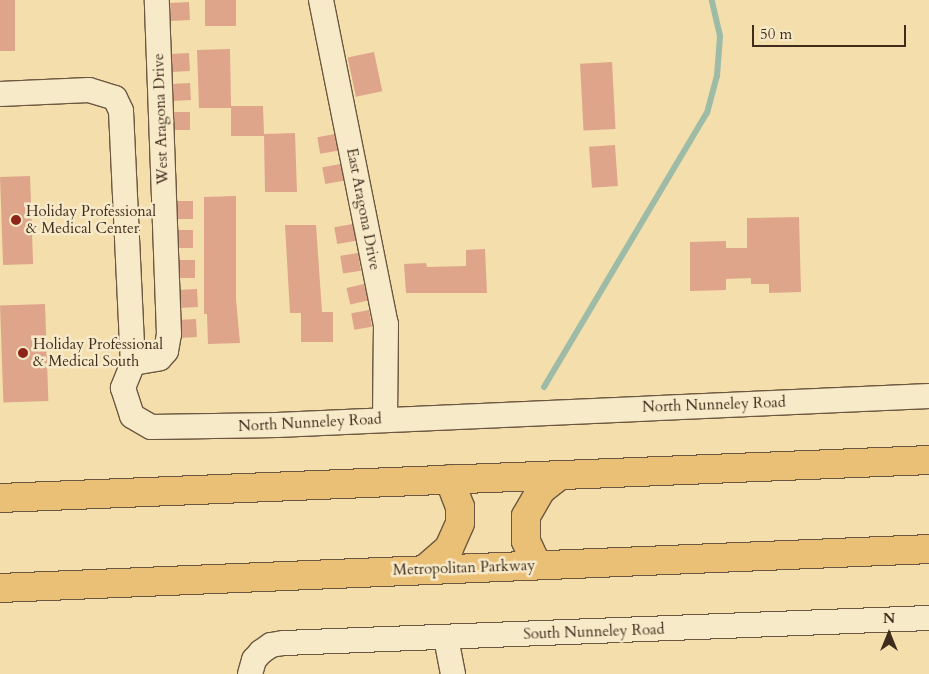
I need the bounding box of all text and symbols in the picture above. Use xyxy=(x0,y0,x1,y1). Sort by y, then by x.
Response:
scale bar xyxy=(754,15,908,47)
text: 50 m xyxy=(760,24,792,44)
street label: West Aragona Drive xyxy=(150,53,172,185)
street label: East Aragona Drive xyxy=(342,146,384,272)
place label: Holiday Professional & Medical Center xyxy=(26,202,156,237)
marker: Holiday Professional & Medical Center xyxy=(10,214,22,226)
place label: Holiday Professional & Medical South xyxy=(33,335,163,370)
marker: Holiday Professional & Medical South xyxy=(17,347,29,359)
street label: North Nunneley Road xyxy=(642,393,786,417)
street label: North Nunneley Road xyxy=(238,410,382,436)
street label: Metropolitan Parkway xyxy=(393,557,535,579)
north arrow xyxy=(864,609,914,659)
text: N xyxy=(883,609,895,628)
street label: South Nunneley Road xyxy=(523,621,665,643)

